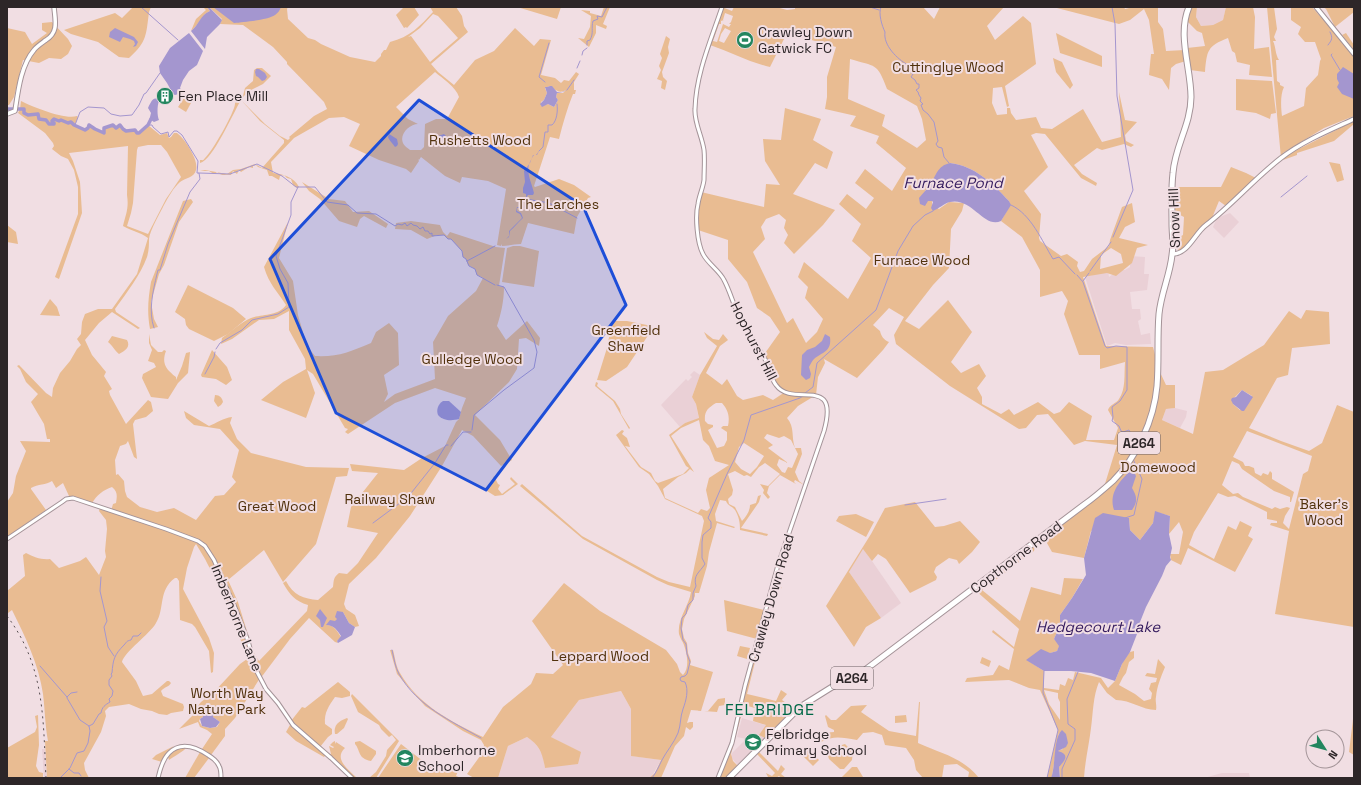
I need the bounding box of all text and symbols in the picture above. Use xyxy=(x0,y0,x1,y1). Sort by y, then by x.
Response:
place label: Crawley Down Gatwick FC xyxy=(758,23,853,57)
sports icon: Crawley Down Gatwick FC xyxy=(735,30,755,50)
park label: Cuttinglye Wood xyxy=(892,58,1004,76)
building icon: Fen Place Mill xyxy=(155,86,175,106)
place label: Fen Place Mill xyxy=(178,87,268,105)
park label: Rushetts Wood xyxy=(429,131,531,149)
water label: Furnace Pond xyxy=(903,173,1005,192)
street label: Snow Hill xyxy=(1164,188,1184,248)
park label: The Larches xyxy=(517,195,599,213)
park label: Furnace Wood xyxy=(874,251,970,269)
street label: Hophurst Hill xyxy=(727,299,781,383)
park label: Greenfield Shaw xyxy=(591,321,661,355)
park label: Gulledge Wood xyxy=(421,350,523,368)
road number: A264 xyxy=(1118,432,1160,454)
park label: Domewood xyxy=(1120,458,1196,476)
park label: Railway Shaw xyxy=(344,490,436,508)
park label: Baker's Wood xyxy=(1300,495,1348,529)
park label: Great Wood xyxy=(238,497,316,515)
street label: Copthorne Road xyxy=(967,517,1065,597)
street label: Crawley Down Road xyxy=(744,532,798,664)
street label: Imberhorne Lane xyxy=(207,562,267,674)
water label: Hedgecourt Lake xyxy=(1036,617,1161,636)
park label: Leppard Wood xyxy=(551,647,649,665)
road number: A264 xyxy=(831,667,873,689)
park label: Worth Way Nature Park xyxy=(188,684,266,718)
district label: FELBRIDGE xyxy=(725,699,815,720)
place label: Felbridge Primary School xyxy=(766,725,867,759)
north arrow xyxy=(1305,729,1345,769)
school or university icon: Felbridge Primary School xyxy=(743,732,763,752)
place label: Imberhorne School xyxy=(418,741,495,775)
school or university icon: Imberhorne School xyxy=(395,748,415,768)
text: N xyxy=(1325,748,1341,762)

